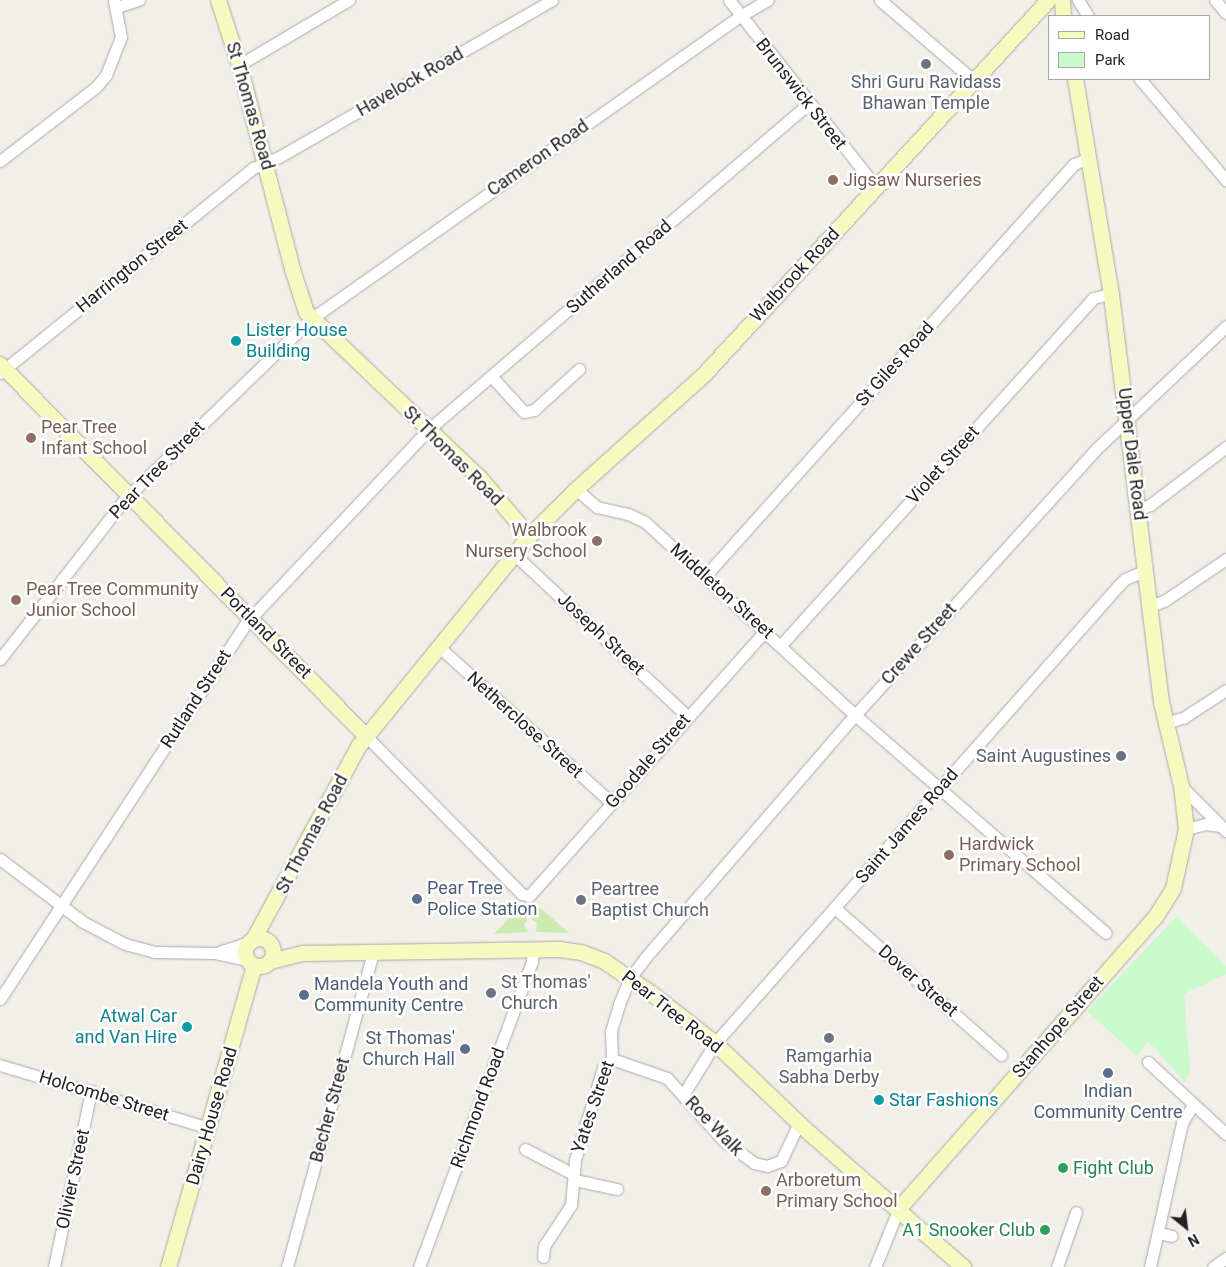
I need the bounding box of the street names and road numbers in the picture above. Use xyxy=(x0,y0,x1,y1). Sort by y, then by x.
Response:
street label: Brunswick Street xyxy=(751,34,851,154)
street label: St Thomas Road xyxy=(221,39,279,173)
street label: Havelock Road xyxy=(353,43,467,121)
street label: Cameron Road xyxy=(483,115,593,201)
street label: Harrington Street xyxy=(72,214,192,318)
street label: Sutherland Road xyxy=(562,216,676,318)
street label: Walbrook Road xyxy=(746,223,844,327)
street label: St Giles Road xyxy=(851,317,939,411)
street label: Upper Dale Road xyxy=(1113,387,1151,521)
street label: St Thomas Road xyxy=(398,401,508,511)
street label: Pear Tree Street xyxy=(105,416,209,524)
street label: Violet Street xyxy=(902,421,984,509)
street label: Middleton Street xyxy=(666,539,778,643)
street label: Portland Street xyxy=(216,583,316,683)
street label: Joseph Street xyxy=(553,588,649,680)
street label: Crewe Street xyxy=(877,599,961,689)
street label: Rutland Street xyxy=(156,646,236,752)
street label: Netherclose Street xyxy=(463,667,587,783)
street label: Goodale Street xyxy=(601,709,695,813)
street label: Saint James Road xyxy=(851,764,963,888)
street label: St Thomas Road xyxy=(271,770,353,898)
street label: Dover Street xyxy=(874,941,962,1021)
street label: Pear Tree Road xyxy=(617,966,727,1058)
street label: Stanhope Street xyxy=(1008,972,1108,1082)
street label: Dairy House Road xyxy=(182,1044,242,1188)
street label: Richmond Road xyxy=(446,1045,510,1171)
street label: Becher Street xyxy=(306,1055,354,1165)
street label: Yates Street xyxy=(567,1058,619,1156)
street label: Holcombe Street xyxy=(37,1066,171,1126)
street label: Roe Walk xyxy=(680,1092,748,1160)
street label: Olivier Street xyxy=(52,1127,94,1231)

